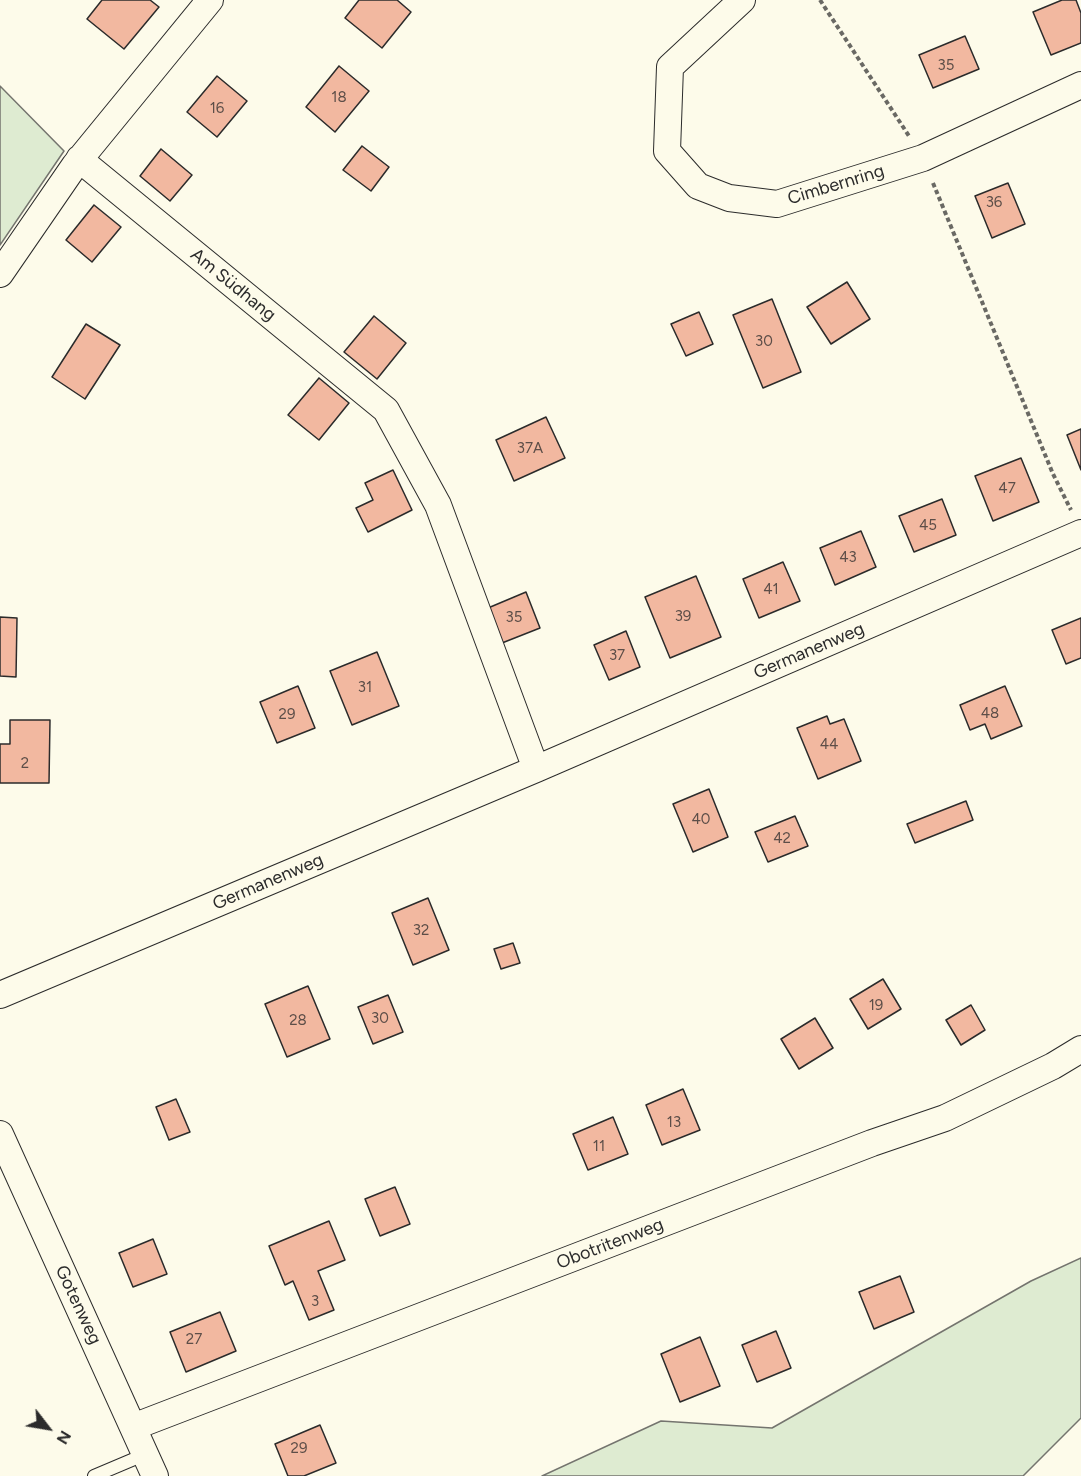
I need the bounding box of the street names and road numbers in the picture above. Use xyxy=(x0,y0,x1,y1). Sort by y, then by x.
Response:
street label: Cimbernring xyxy=(785,160,887,210)
street label: Am Südhang xyxy=(186,244,280,326)
street label: Germanenweg xyxy=(750,618,868,684)
street label: Germanenweg xyxy=(209,849,327,915)
street label: Obotritenweg xyxy=(553,1214,667,1274)
street label: Gotenweg xyxy=(50,1262,106,1348)

